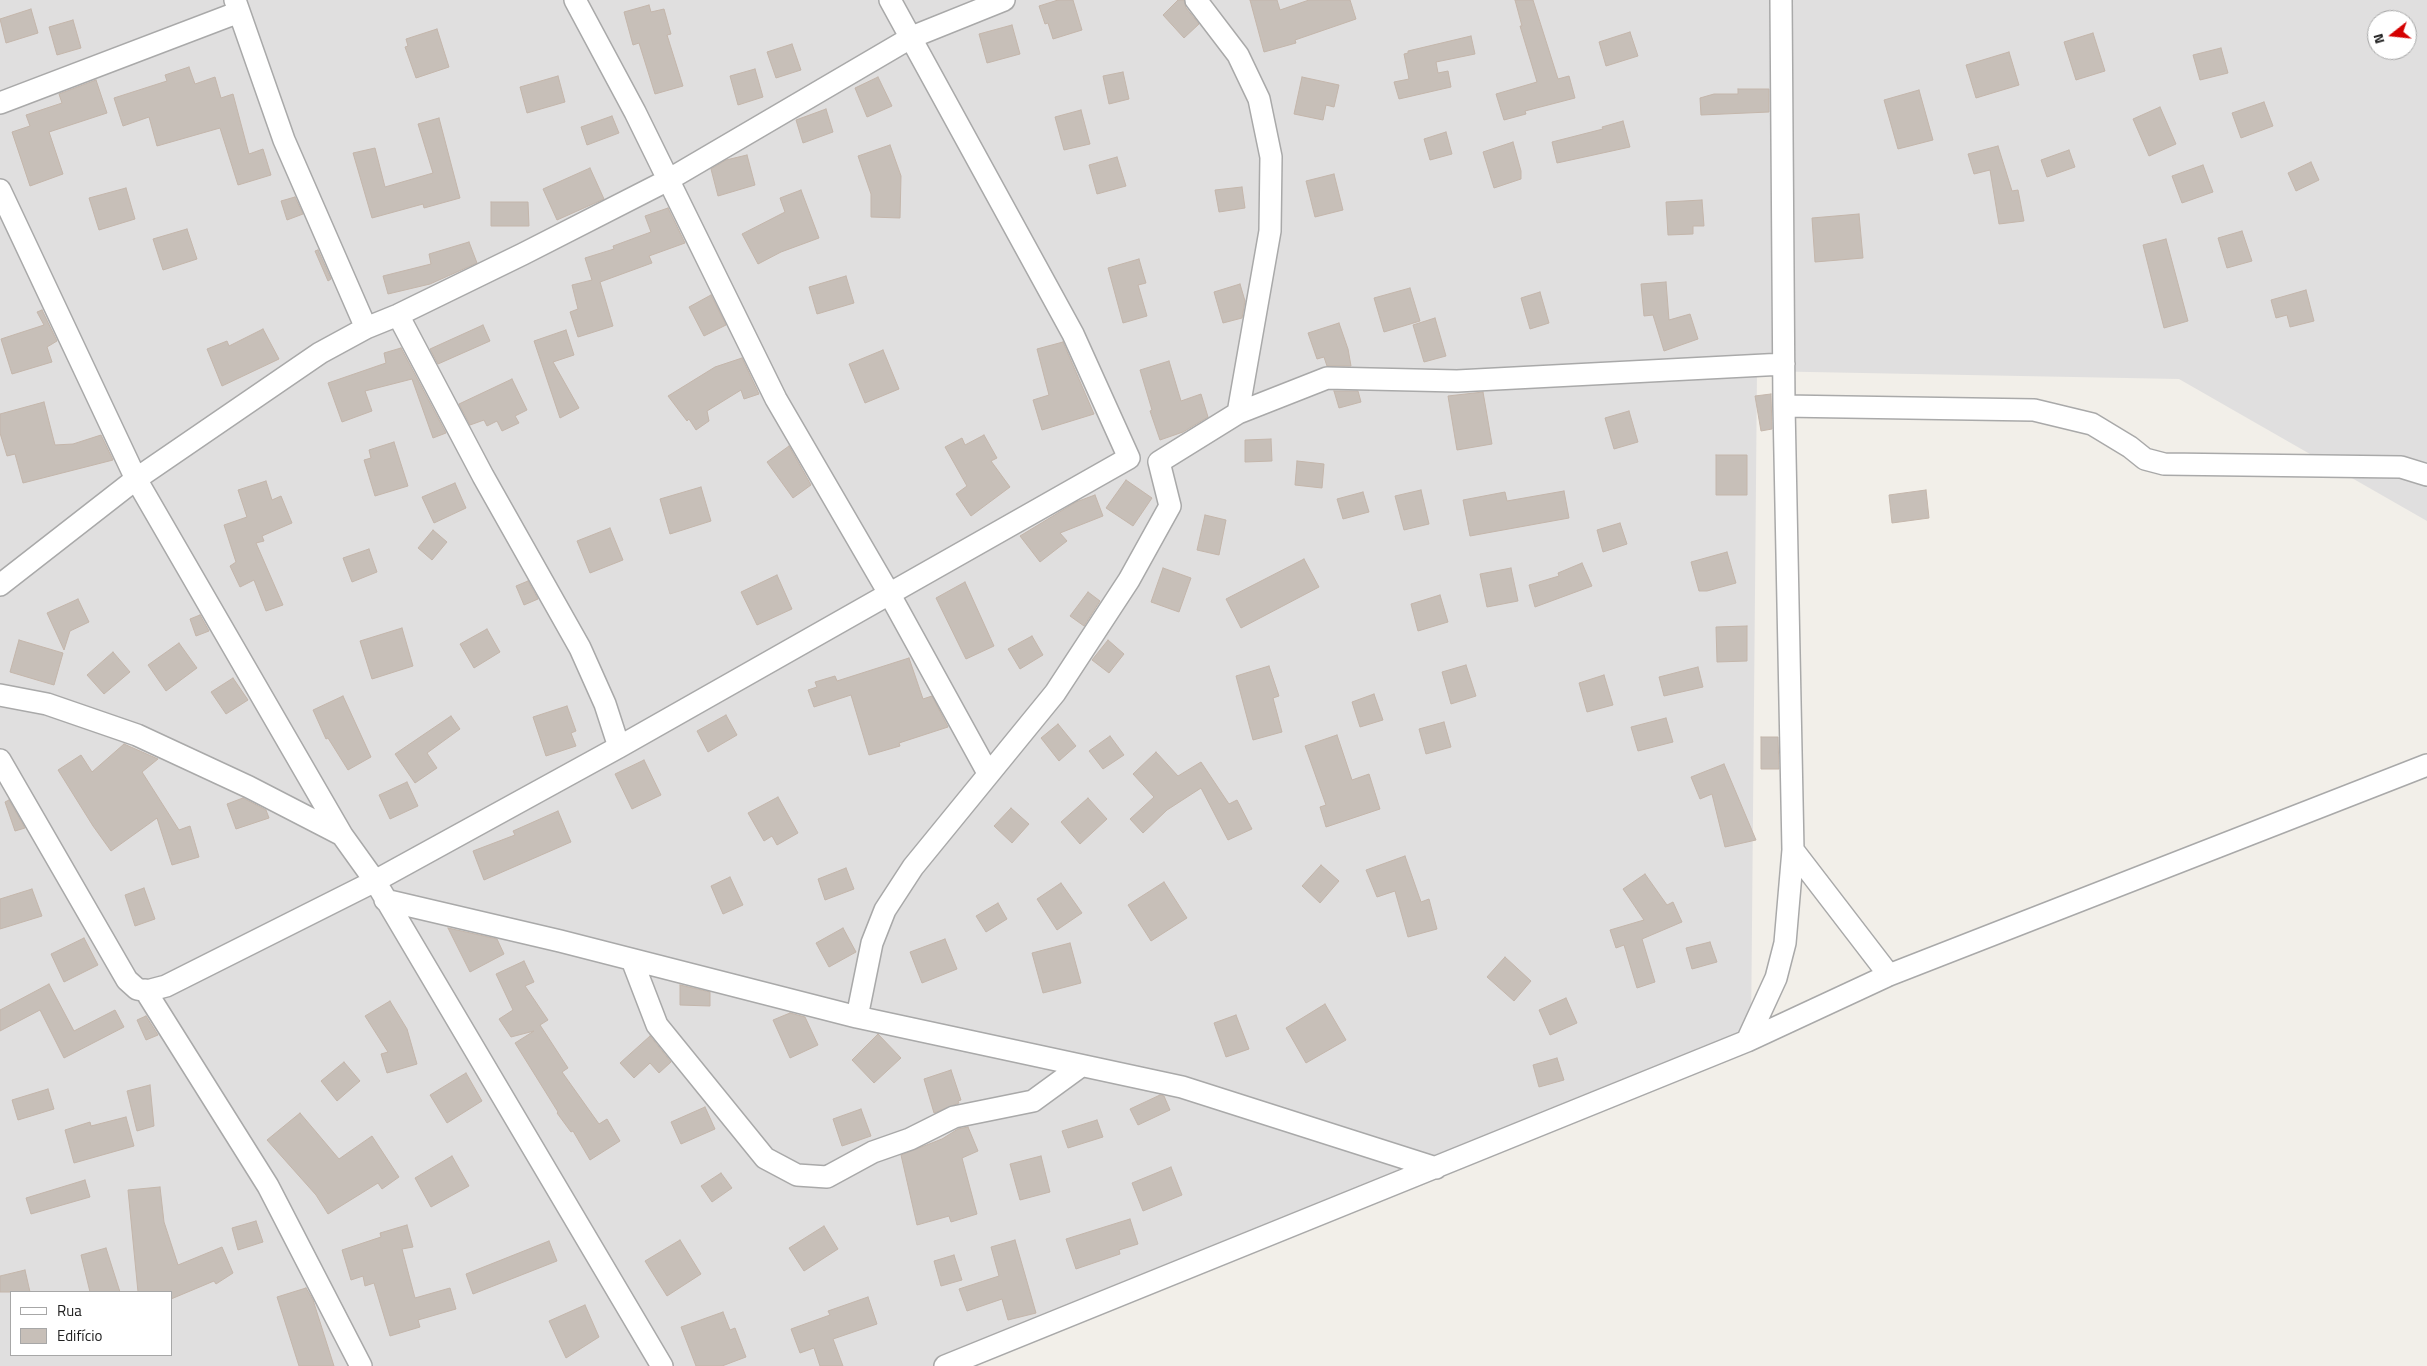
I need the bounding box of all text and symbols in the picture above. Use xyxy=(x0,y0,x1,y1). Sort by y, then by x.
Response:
north arrow xyxy=(2367,10,2417,60)
text: N xyxy=(2367,31,2389,47)
legend xyxy=(10,1291,172,1356)
text: Rua xyxy=(57,1299,82,1322)
text: Edifício xyxy=(57,1324,102,1347)

